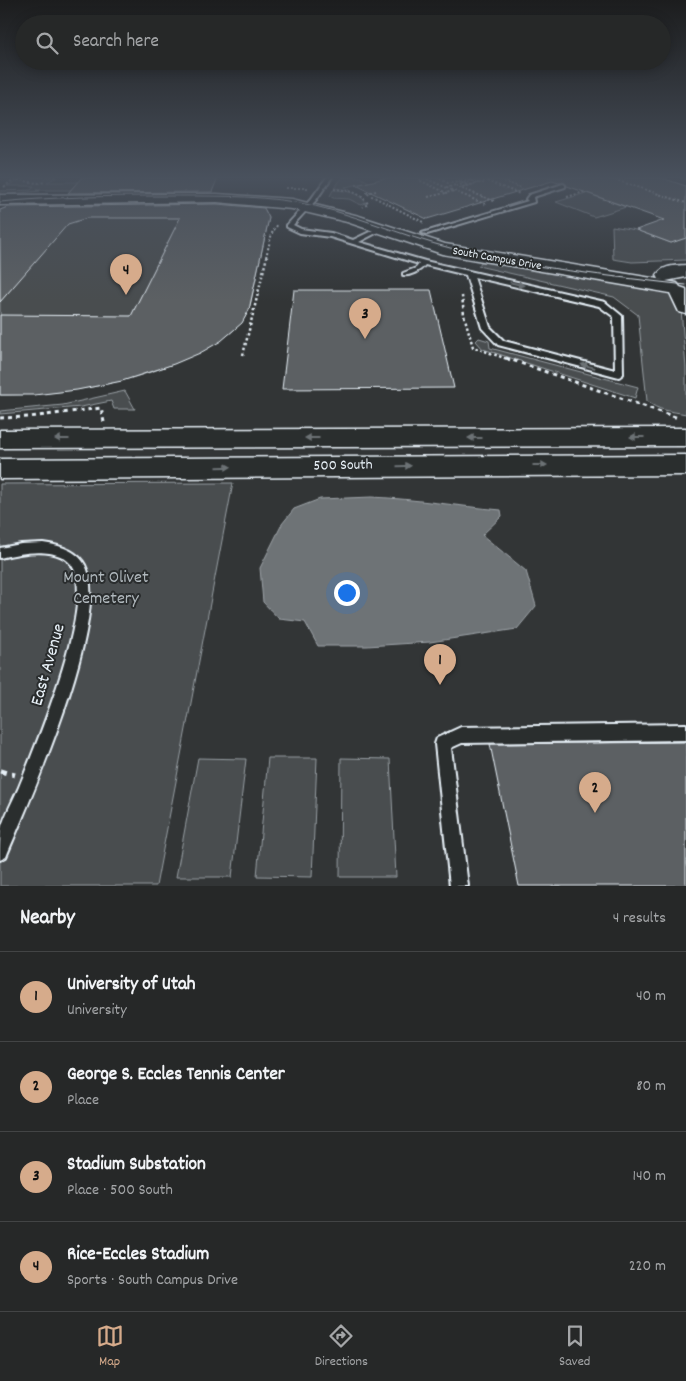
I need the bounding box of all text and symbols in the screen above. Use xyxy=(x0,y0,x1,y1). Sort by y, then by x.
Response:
search box xyxy=(15,15,671,70)
icon: search xyxy=(33,29,61,57)
text: Search here xyxy=(73,29,159,56)
street label: South Campus Drive xyxy=(451,243,543,275)
pin: 4 xyxy=(110,254,142,295)
one-way arrow xyxy=(509,280,524,288)
pin: 3 xyxy=(349,298,381,339)
one-way arrow xyxy=(580,361,595,369)
one-way arrow xyxy=(629,433,645,441)
one-way arrow xyxy=(304,434,320,442)
one-way arrow xyxy=(467,434,483,442)
one-way arrow xyxy=(54,435,70,443)
street label: 500 South xyxy=(313,454,373,478)
one-way arrow xyxy=(533,461,549,469)
one-way arrow xyxy=(396,462,412,470)
one-way arrow xyxy=(216,463,232,471)
park label: Mount Olivet Cemetery xyxy=(63,566,149,612)
your location xyxy=(334,580,360,606)
street label: East Avenue xyxy=(25,621,73,709)
pin: 1 xyxy=(424,644,456,685)
pin: 2 xyxy=(579,772,611,813)
text: Nearby xyxy=(20,904,75,934)
text: 4 results xyxy=(613,907,666,930)
text: University of Utah xyxy=(67,972,196,999)
text: 1 xyxy=(34,985,38,1008)
text: 40 m xyxy=(636,985,666,1008)
text: University xyxy=(67,999,127,1022)
text: George S. Eccles Tennis Center xyxy=(67,1062,285,1089)
text: 2 xyxy=(33,1075,40,1098)
text: 80 m xyxy=(636,1075,666,1098)
text: Place xyxy=(67,1089,99,1112)
text: Stadium Substation xyxy=(67,1152,206,1179)
text: 3 xyxy=(32,1165,40,1188)
text: 140 m xyxy=(632,1165,666,1188)
text: Place · 500 South xyxy=(67,1179,173,1202)
text: Rice-Eccles Stadium xyxy=(67,1242,209,1269)
text: 4 xyxy=(33,1255,39,1278)
text: 220 m xyxy=(629,1255,666,1278)
text: Sports · South Campus Drive xyxy=(67,1269,238,1292)
tab: Map xyxy=(96,1322,124,1372)
tab: Directions xyxy=(315,1322,368,1372)
tab: Saved xyxy=(559,1322,590,1372)

